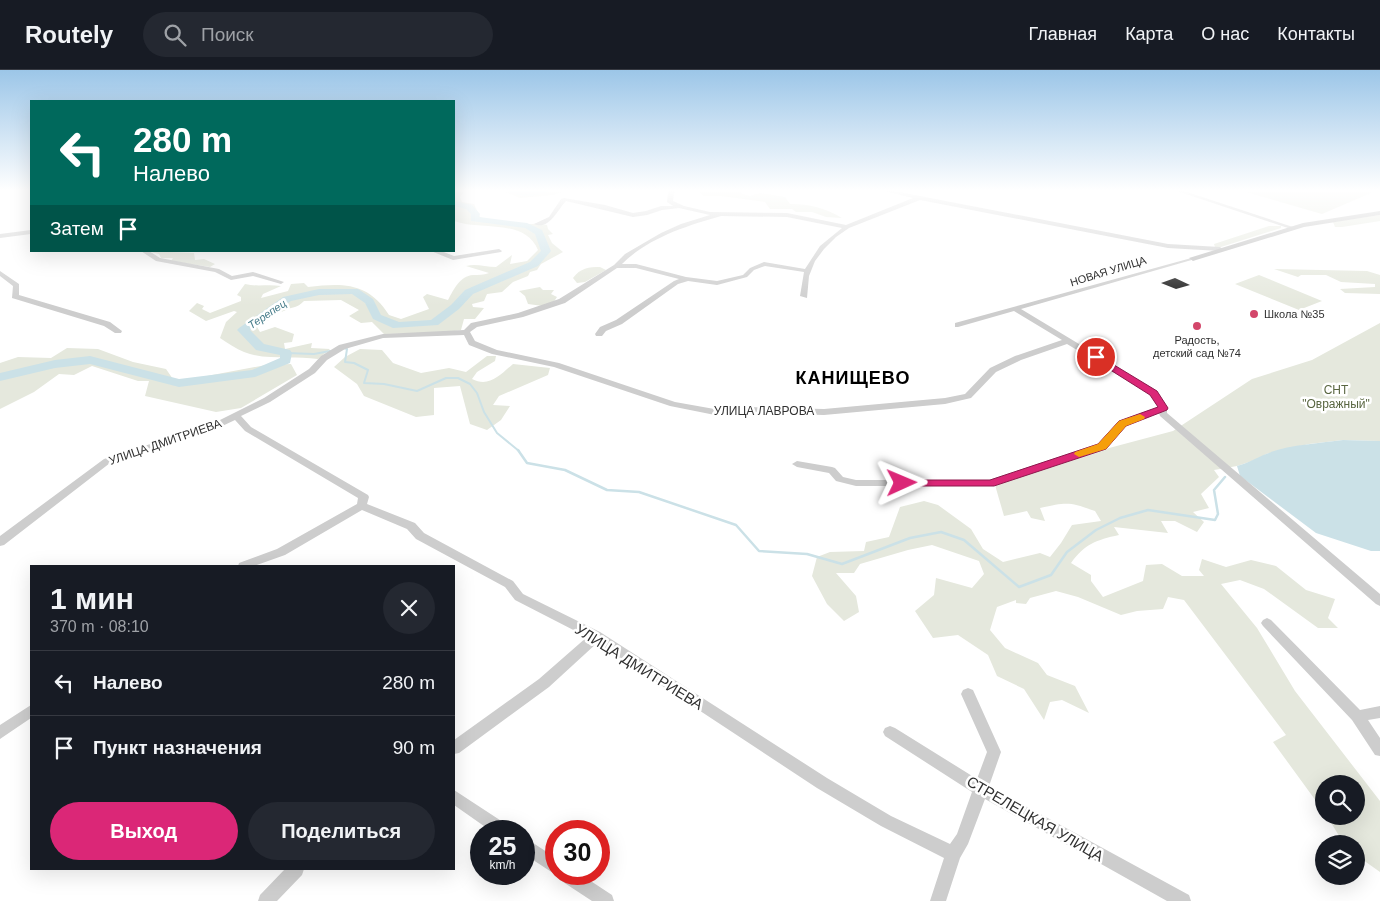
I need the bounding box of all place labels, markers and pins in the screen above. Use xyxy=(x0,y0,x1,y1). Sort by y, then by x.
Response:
marker: Школа №35 xyxy=(1248,308,1260,320)
place label: Школа №35 xyxy=(1264,308,1325,320)
marker: Радость, детский сад №74 xyxy=(1191,320,1203,332)
place label: Радость, детский сад №74 xyxy=(1153,334,1241,359)
pin xyxy=(1075,336,1117,378)

